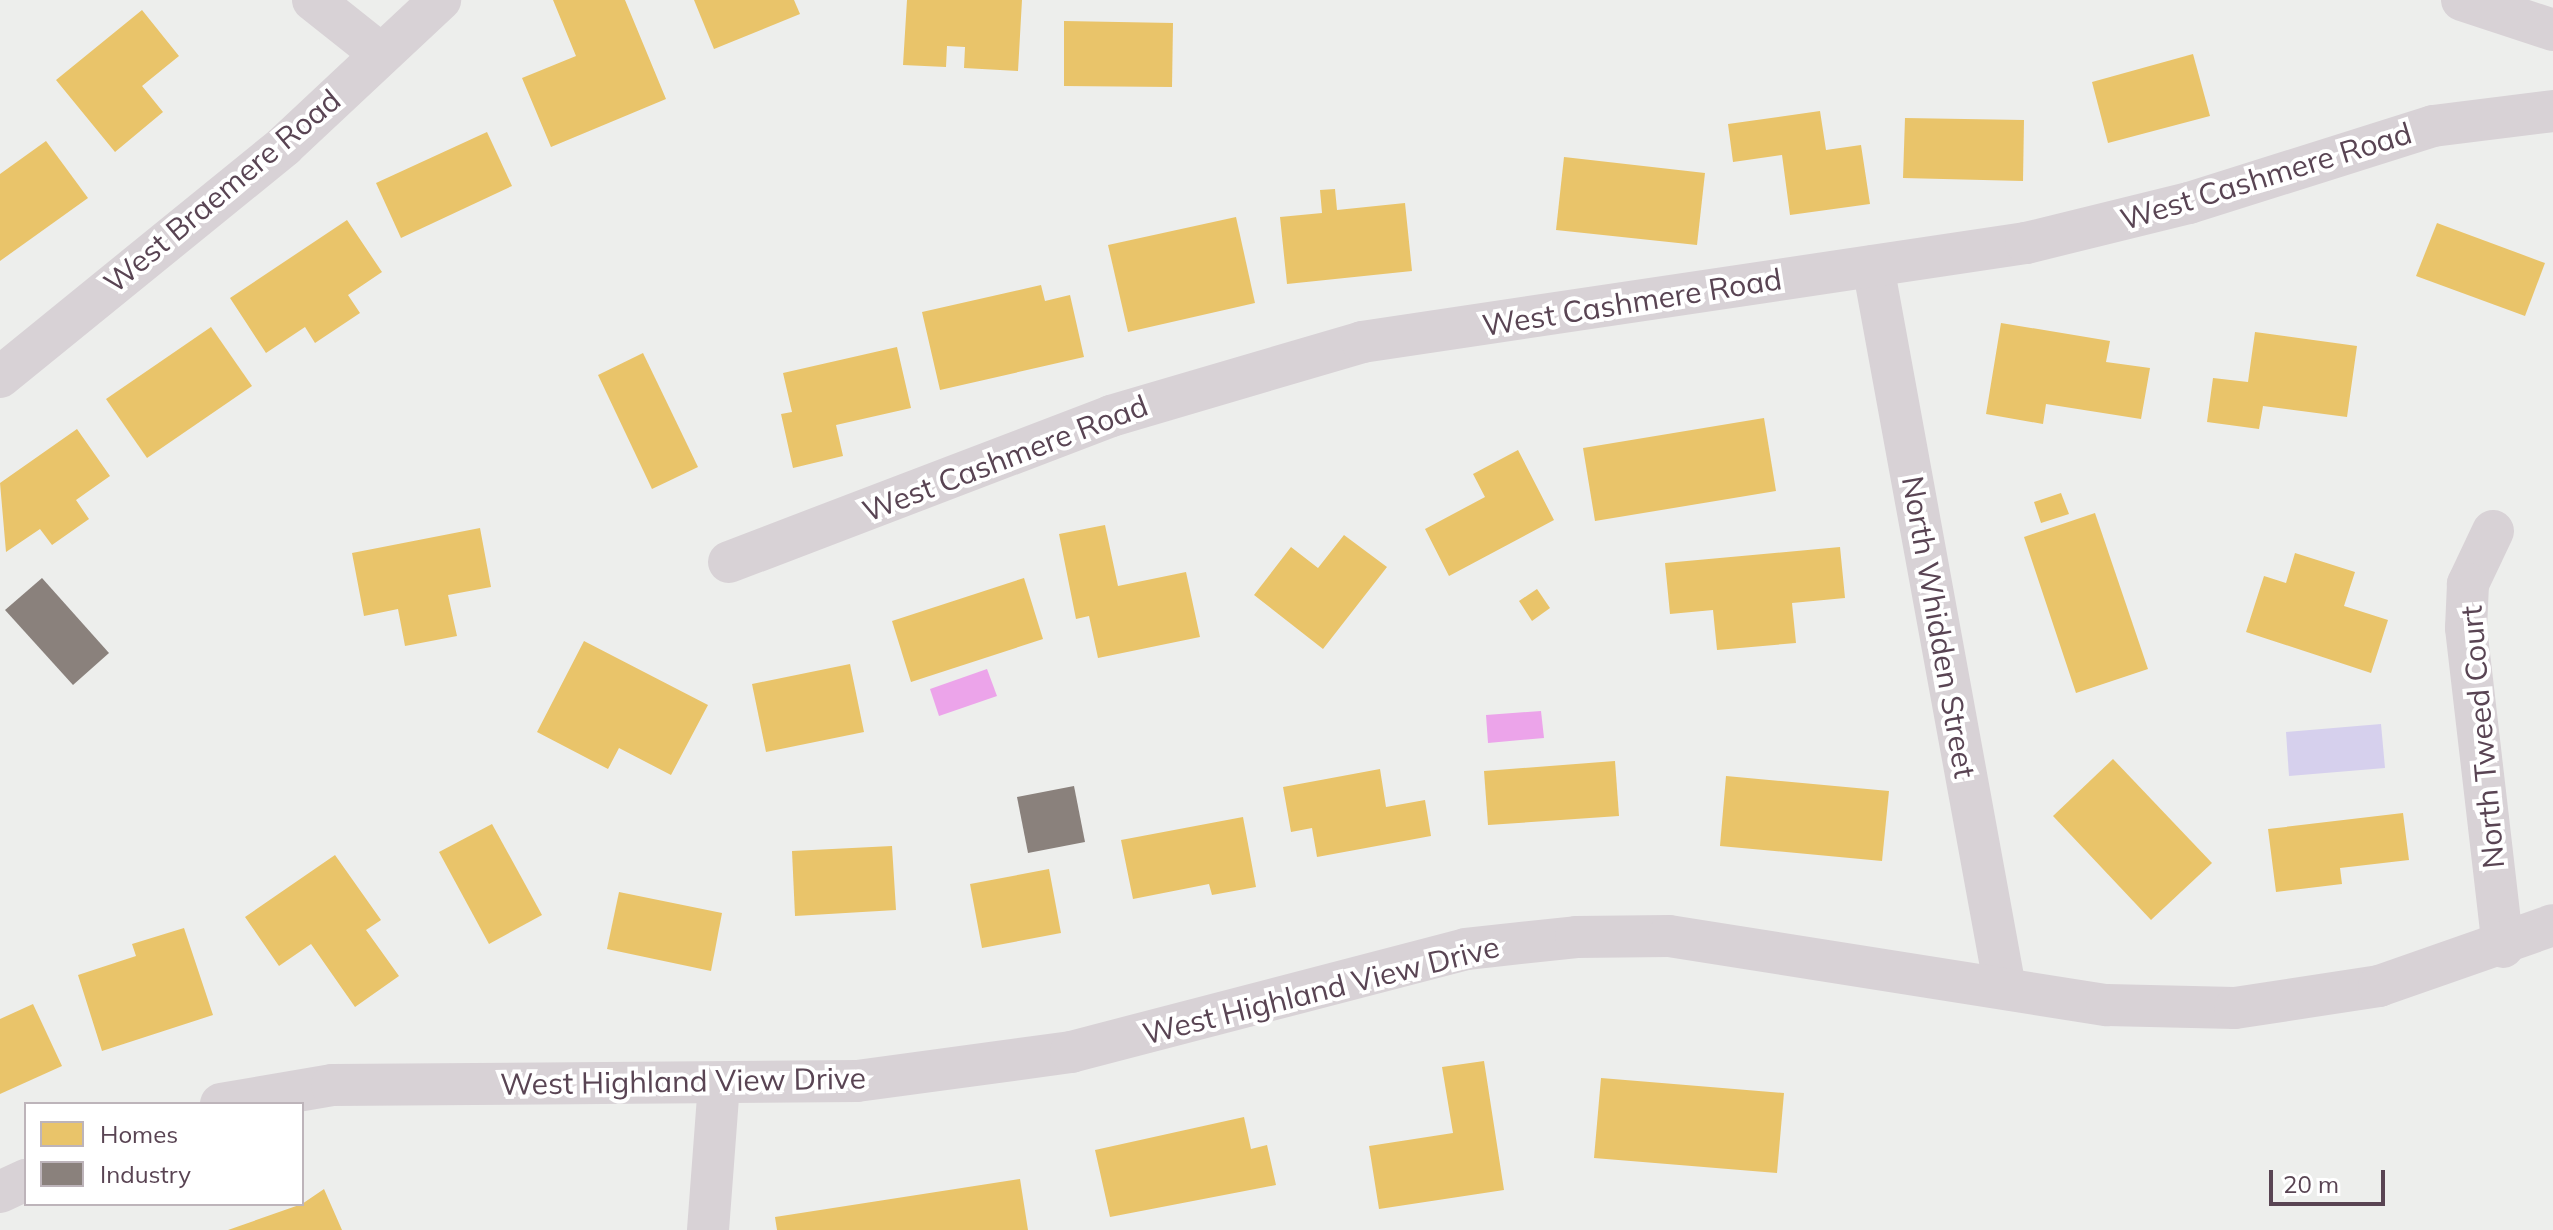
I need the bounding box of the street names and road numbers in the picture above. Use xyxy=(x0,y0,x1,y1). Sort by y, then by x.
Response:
street label: West Braemere Road xyxy=(96,82,348,300)
street label: West Cashmere Road xyxy=(2116,115,2416,237)
street label: West Cashmere Road xyxy=(1480,261,1784,343)
street label: West Cashmere Road xyxy=(857,387,1153,529)
street label: North Whidden Street xyxy=(1895,473,1983,781)
street label: North Tweed Court xyxy=(2453,604,2511,870)
street label: West Highland View Drive xyxy=(1139,928,1503,1052)
street label: West Highland View Drive xyxy=(500,1060,866,1102)

